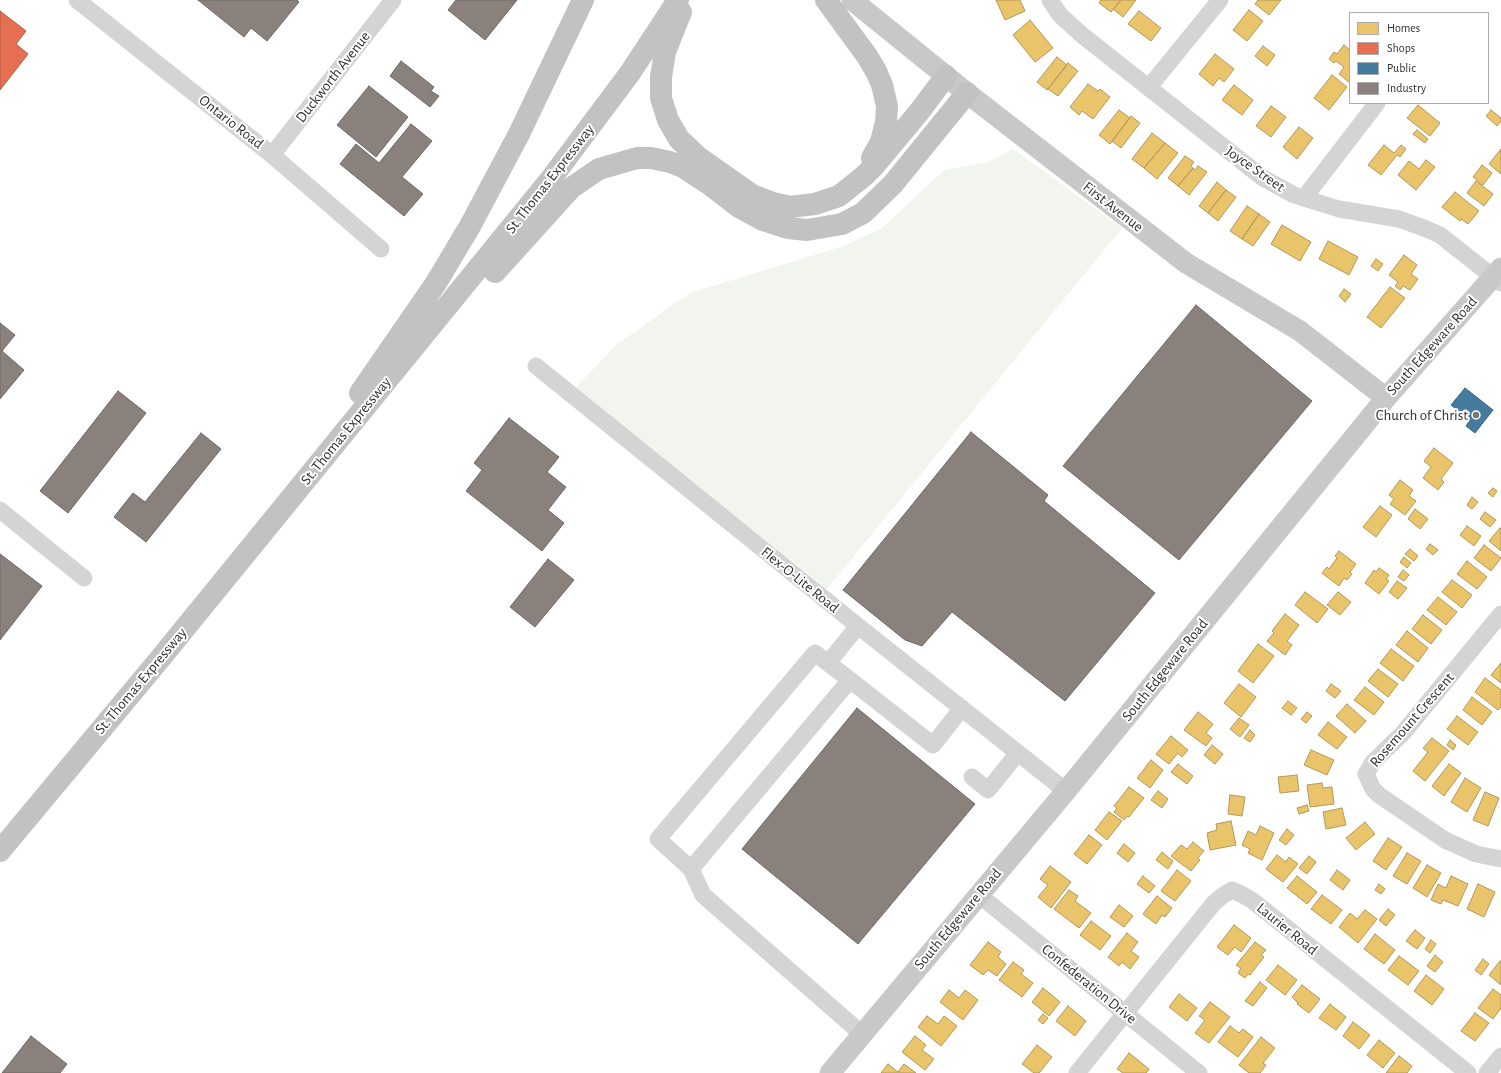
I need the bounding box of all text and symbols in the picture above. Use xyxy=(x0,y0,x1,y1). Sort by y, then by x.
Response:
legend xyxy=(1349,12,1489,104)
text: Homes xyxy=(1387,22,1420,34)
street label: Duckworth Avenue xyxy=(292,28,374,126)
text: Shops xyxy=(1387,42,1415,54)
text: Public xyxy=(1387,62,1416,74)
text: Industry xyxy=(1387,82,1426,94)
street label: Ontario Road xyxy=(195,91,267,153)
street label: St. Thomas Expressway xyxy=(502,121,598,237)
street label: Joyce Street xyxy=(1222,142,1288,196)
street label: First Avenue xyxy=(1079,178,1147,236)
street label: South Edgeware Road xyxy=(1383,293,1481,399)
street label: St. Thomas Expressway xyxy=(297,373,395,489)
place label: Church of Christ xyxy=(1376,406,1468,424)
marker: Church of Christ xyxy=(1471,410,1481,420)
street label: Flex-O-Lite Road xyxy=(757,543,843,617)
street label: South Edgeware Road xyxy=(1118,615,1212,725)
street label: St. Thomas Expressway xyxy=(91,624,191,738)
street label: Rosemount Crescent xyxy=(1366,669,1458,771)
street label: South Edgeware Road xyxy=(910,865,1006,973)
street label: Laurier Road xyxy=(1253,899,1321,959)
street label: Confederation Drive xyxy=(1038,940,1140,1028)

